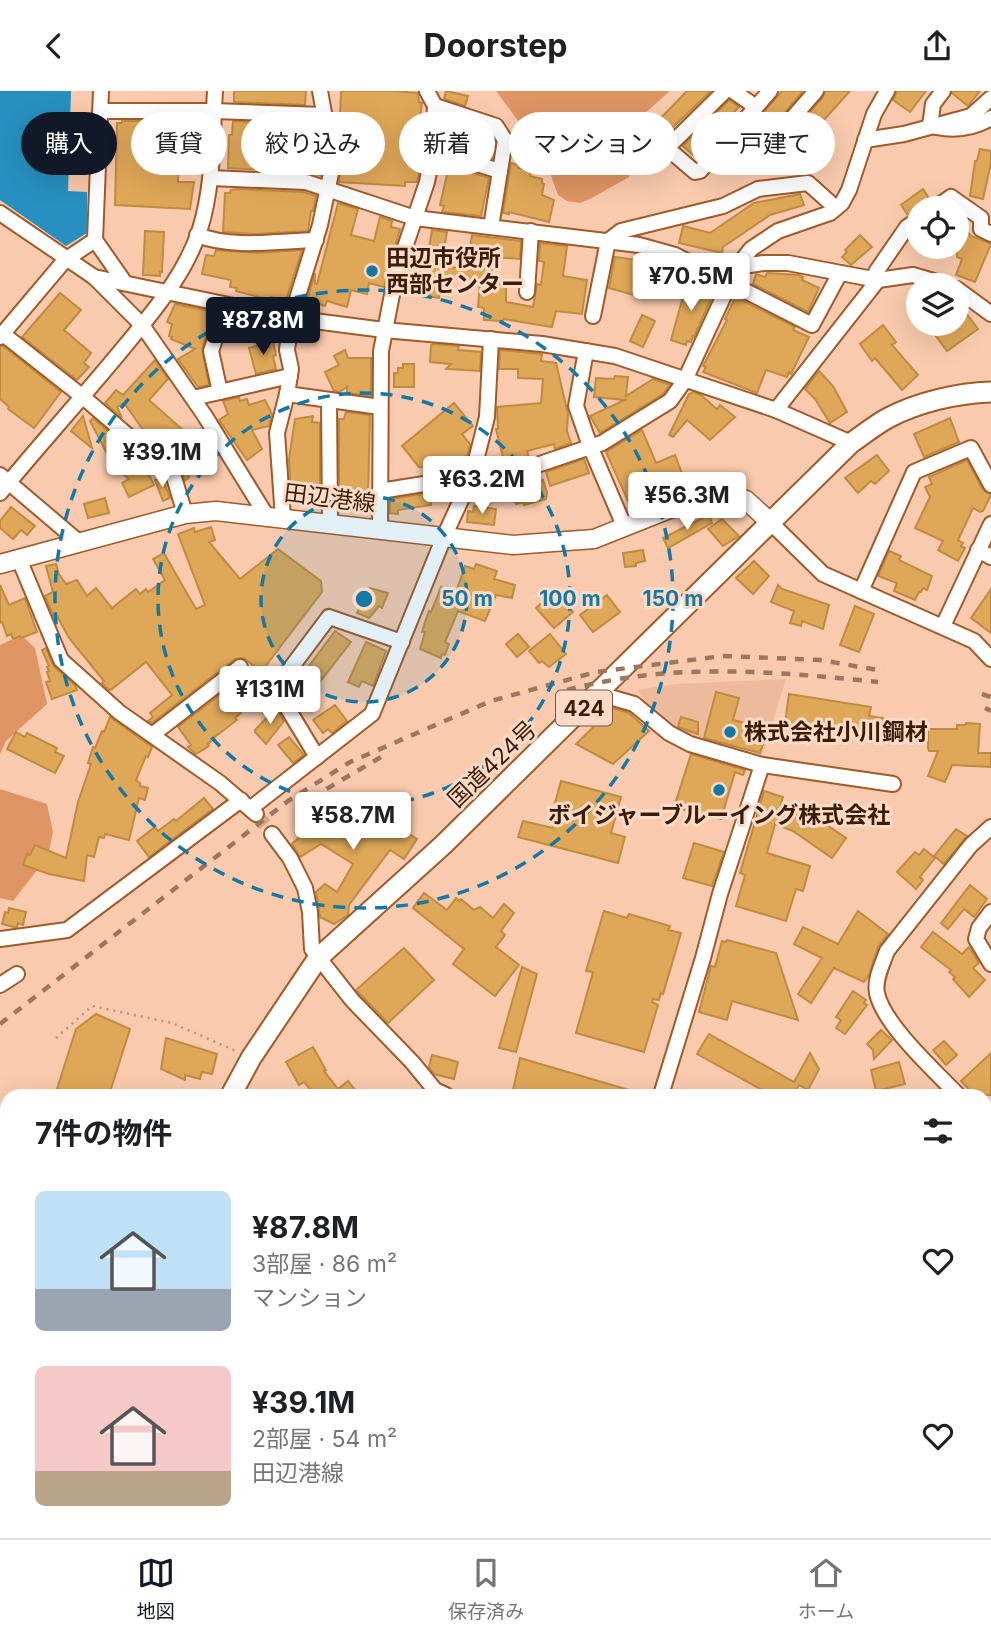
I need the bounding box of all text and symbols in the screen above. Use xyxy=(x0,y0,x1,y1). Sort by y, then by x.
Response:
text: Doorstep xyxy=(424,26,567,65)
icon: back xyxy=(35,27,73,65)
icon: share xyxy=(918,27,956,65)
chip: 購入 xyxy=(21,112,117,175)
chip: 賃貸 xyxy=(131,112,227,175)
chip: 絞り込み xyxy=(241,112,385,175)
chip: 新着 xyxy=(399,112,495,175)
chip: マンション xyxy=(509,112,677,175)
chip: 一戸建て xyxy=(691,112,835,175)
map controls xyxy=(906,196,969,336)
button: locate xyxy=(906,196,969,259)
place label: 田辺市役所 西部センター xyxy=(386,244,524,298)
pin: ¥70.5M xyxy=(634,253,748,313)
text: ¥70.5M xyxy=(649,262,733,290)
marker: 田辺市役所 西部センター xyxy=(364,263,380,279)
button: layers xyxy=(906,273,969,336)
pin: ¥87.8M xyxy=(206,297,320,357)
text: ¥87.8M xyxy=(222,306,304,334)
pin: ¥39.1M xyxy=(105,429,219,489)
text: ¥39.1M xyxy=(122,438,202,466)
pin: ¥63.2M xyxy=(425,457,539,516)
text: ¥63.2M xyxy=(439,465,525,493)
pin: ¥56.3M xyxy=(630,473,744,532)
street label: 田辺港線 xyxy=(283,478,377,518)
text: ¥56.3M xyxy=(644,481,730,509)
text: 50 m xyxy=(441,586,493,611)
text: 100 m xyxy=(539,586,601,611)
text: 150 m xyxy=(643,586,703,611)
centre of rings xyxy=(352,587,376,611)
pin: ¥131M xyxy=(221,667,319,726)
text: ¥131M xyxy=(235,675,305,703)
road number: 424 xyxy=(556,691,612,725)
street label: 国道424号 xyxy=(442,715,542,813)
place label: 株式会社小川鋼材 xyxy=(744,718,928,746)
marker: 株式会社小川鋼材 xyxy=(722,724,738,740)
marker: ボイジャーブルーイング株式会社 xyxy=(711,782,727,798)
pin: ¥58.7M xyxy=(296,793,410,852)
text: ¥58.7M xyxy=(311,801,395,829)
place label: ボイジャーブルーイング株式会社 xyxy=(548,801,890,829)
icon: filters xyxy=(919,1112,957,1150)
text: 7件の物件 xyxy=(35,1115,172,1151)
text: ¥87.8M xyxy=(252,1209,359,1245)
icon: home xyxy=(91,1219,175,1303)
icon: heart xyxy=(919,1242,957,1280)
text: 3部屋 · 86 m² xyxy=(252,1250,397,1278)
text: マンション xyxy=(252,1284,367,1312)
text: ¥39.1M xyxy=(252,1384,355,1420)
icon: home xyxy=(91,1394,175,1478)
icon: heart xyxy=(919,1417,957,1455)
text: 2部屋 · 54 m² xyxy=(252,1425,397,1453)
text: 田辺港線 xyxy=(252,1459,344,1487)
tab: 地図 xyxy=(137,1554,175,1623)
tab: 保存済み xyxy=(448,1554,524,1623)
tab: ホーム xyxy=(798,1554,854,1623)

